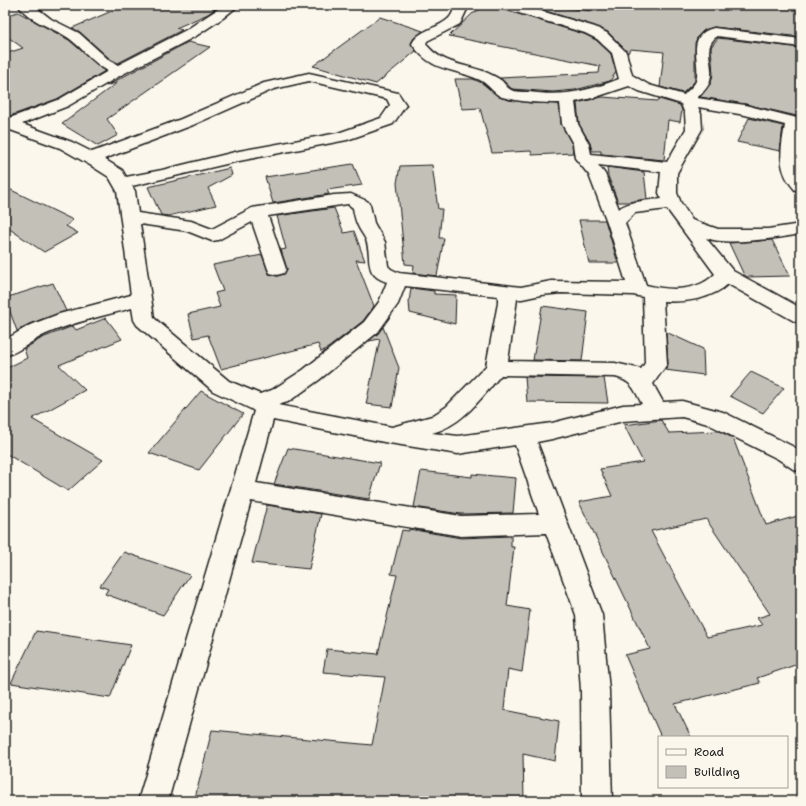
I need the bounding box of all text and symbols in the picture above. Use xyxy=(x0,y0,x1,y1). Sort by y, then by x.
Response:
legend xyxy=(658,736,788,788)
text: Road xyxy=(694,744,725,760)
text: Building xyxy=(694,764,740,780)

